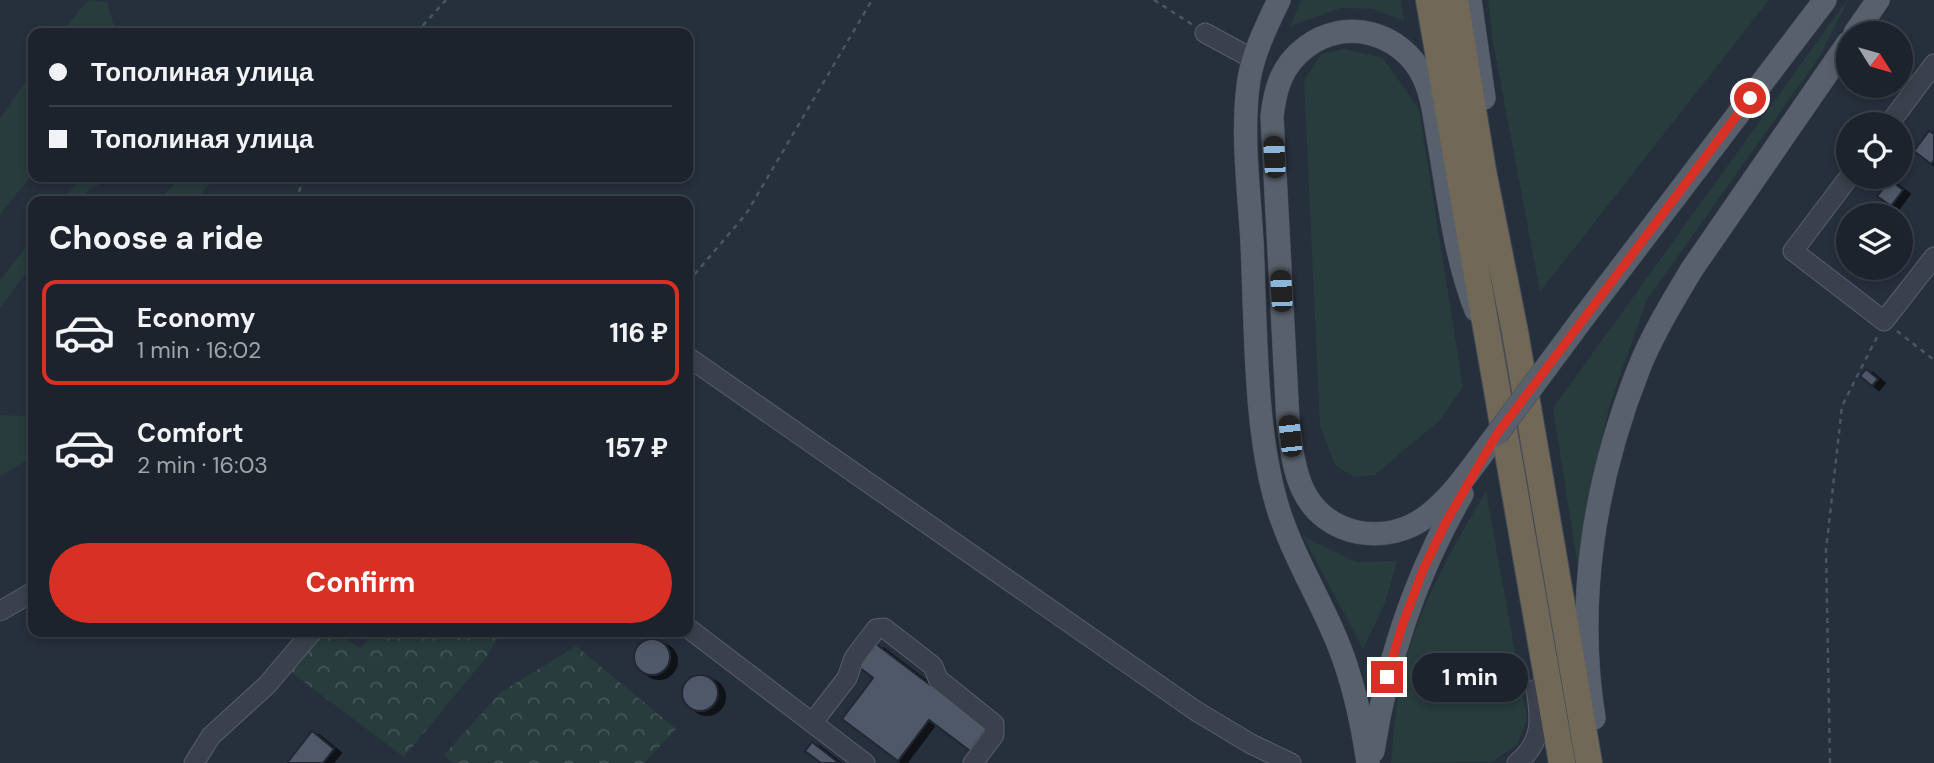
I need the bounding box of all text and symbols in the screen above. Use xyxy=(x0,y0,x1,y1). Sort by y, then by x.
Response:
north arrow xyxy=(1836,21,1913,98)
map controls xyxy=(1836,21,1913,280)
text: Тополиная улица xyxy=(91,55,313,89)
route start xyxy=(1734,82,1766,114)
button: locate xyxy=(1836,112,1913,189)
text: Тополиная улица xyxy=(91,122,313,156)
car xyxy=(1263,135,1286,179)
button: layers xyxy=(1836,203,1913,280)
text: Choose a ride xyxy=(49,217,264,259)
car xyxy=(1270,269,1293,313)
icon: car xyxy=(53,301,116,364)
text: Economy xyxy=(137,301,255,335)
text: 116 ₽ xyxy=(609,316,668,350)
text: 1 min · 16:02 xyxy=(137,335,261,365)
car xyxy=(1278,414,1303,458)
icon: car xyxy=(53,416,116,479)
text: Comfort xyxy=(137,416,243,450)
text: 157 ₽ xyxy=(605,431,668,465)
text: 2 min · 16:03 xyxy=(137,450,268,480)
button: Confirm xyxy=(49,543,672,623)
callout: 1 min xyxy=(1412,652,1527,702)
route end xyxy=(1371,661,1403,693)
text: 1 min xyxy=(1442,662,1498,692)

